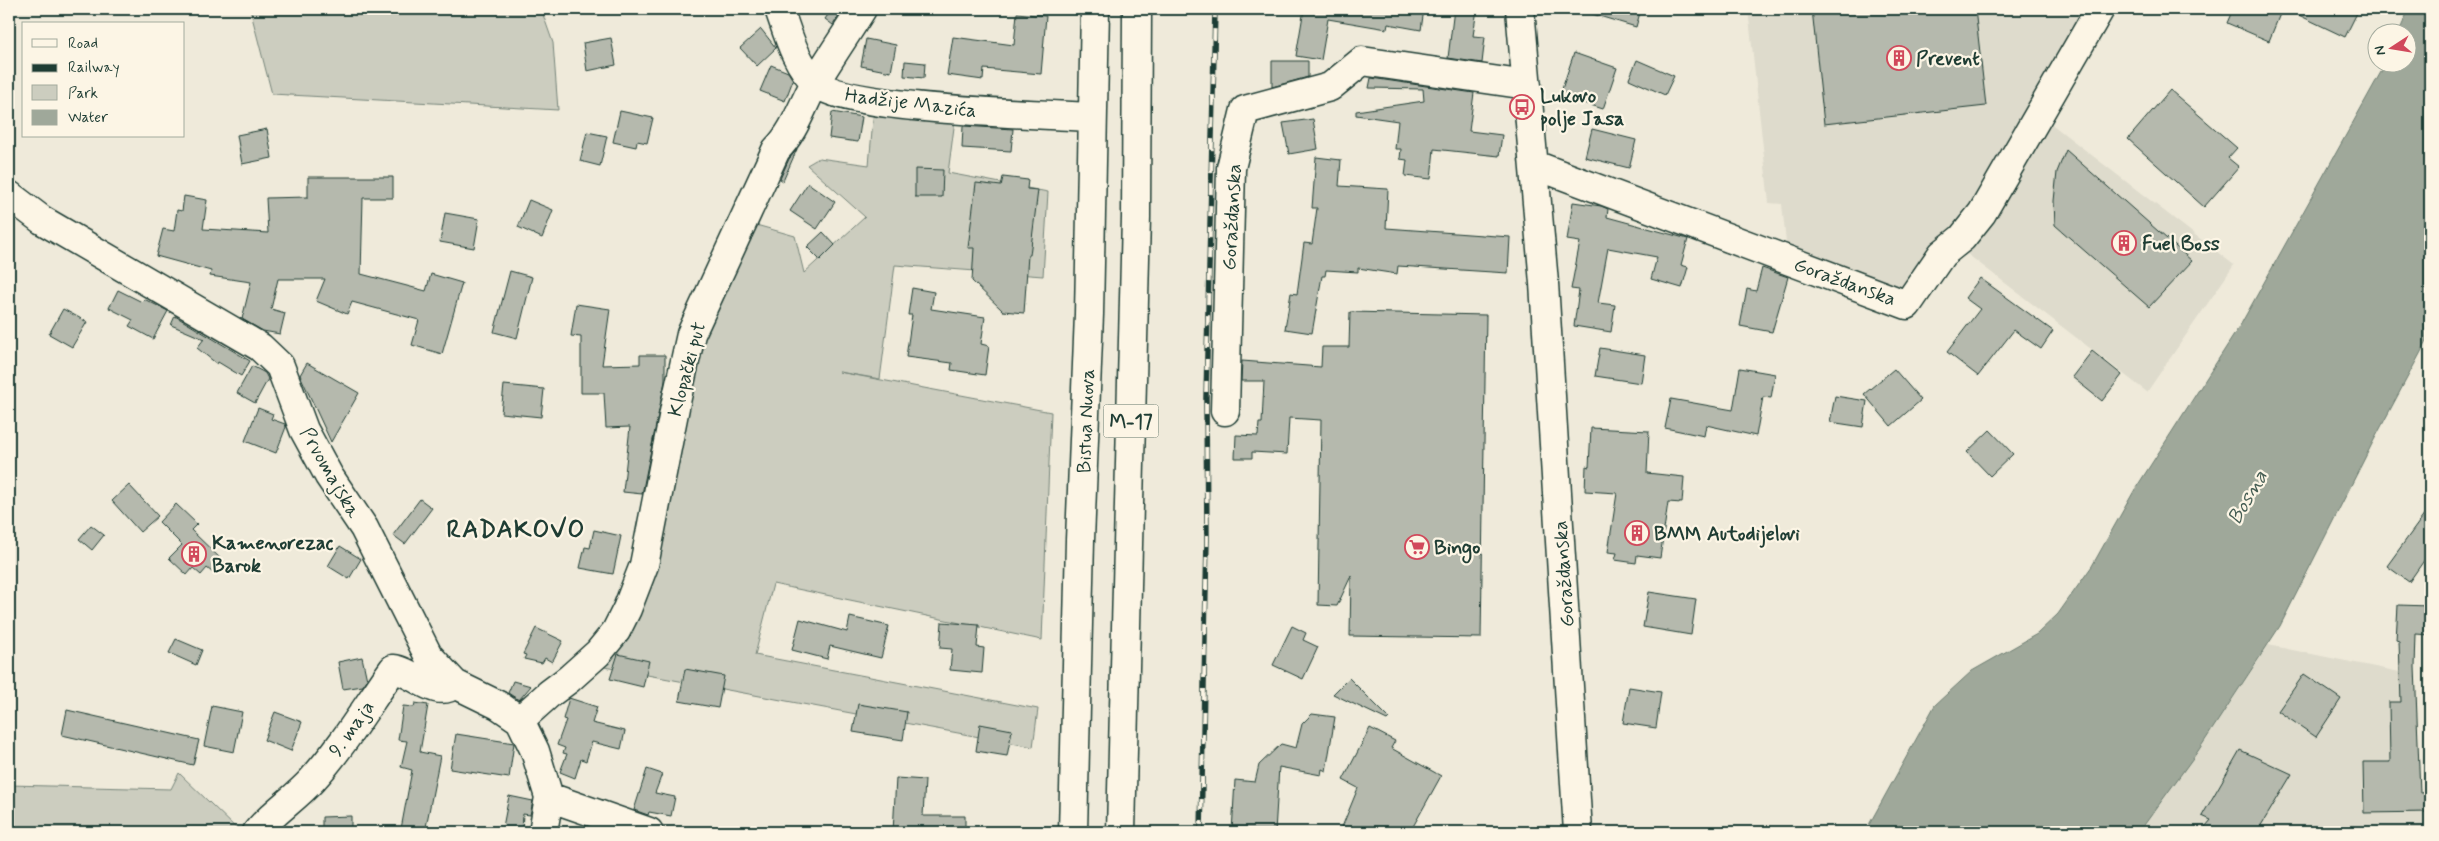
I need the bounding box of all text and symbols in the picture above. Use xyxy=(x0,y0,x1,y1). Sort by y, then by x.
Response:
legend xyxy=(22,22,185,138)
north arrow xyxy=(2366,22,2416,72)
text: Road xyxy=(68,34,98,54)
text: N xyxy=(2370,44,2390,57)
building icon: Prevent xyxy=(1886,45,1912,71)
place label: Prevent xyxy=(1916,46,1980,73)
text: Railway xyxy=(68,58,120,78)
street label: Hadžije Mazića xyxy=(843,82,978,125)
place label: Lukovo polje Jasa xyxy=(1540,83,1624,133)
text: Park xyxy=(68,84,98,104)
bus stop icon: Lukovo polje Jasa xyxy=(1509,94,1535,120)
text: Water xyxy=(68,108,108,128)
street label: Goraždanska xyxy=(1216,163,1249,271)
building icon: Fuel Boss xyxy=(2111,230,2137,256)
place label: Fuel Boss xyxy=(2142,231,2220,258)
street label: Goraždanska xyxy=(1790,251,1899,313)
street label: Klopački put xyxy=(662,319,713,420)
street label: Bistua Nuova xyxy=(1071,368,1102,474)
road number: M-17 xyxy=(1104,404,1158,438)
street label: Prvomajska xyxy=(293,422,367,524)
water label: Bosna xyxy=(2221,465,2275,530)
district label: RADAKOVO xyxy=(447,514,585,547)
street label: Goraždanska xyxy=(1547,520,1582,628)
building icon: BMM Autodijelovi xyxy=(1624,520,1650,546)
place label: BMM Autodijelovi xyxy=(1654,521,1800,548)
place label: Kamenorezac Barok xyxy=(212,530,334,580)
supermarket icon: Bingo xyxy=(1404,534,1430,560)
place label: Bingo xyxy=(1434,535,1480,564)
building icon: Kamenorezac Barok xyxy=(181,541,207,567)
street label: 9. maja xyxy=(323,695,381,762)

